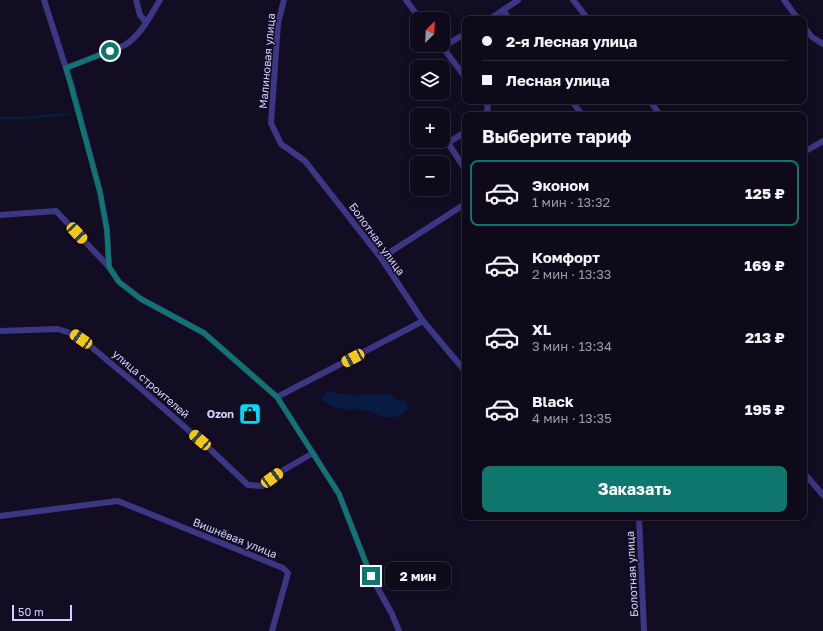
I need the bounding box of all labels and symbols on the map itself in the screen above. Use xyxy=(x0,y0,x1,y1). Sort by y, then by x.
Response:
north arrow xyxy=(410,12,450,52)
street label: Малиновая улица xyxy=(256,13,277,109)
route start xyxy=(101,42,119,60)
street label: Болотная улица xyxy=(347,200,408,277)
car xyxy=(64,220,90,246)
car xyxy=(68,327,94,351)
street label: улица строителей xyxy=(110,347,192,421)
car xyxy=(340,347,366,369)
shop icon: Ozon xyxy=(237,401,263,427)
place label: Ozon xyxy=(207,407,234,420)
car xyxy=(187,428,213,452)
car xyxy=(259,466,285,490)
street label: Вишнёвая улица xyxy=(191,515,279,560)
street label: Болотная улица xyxy=(623,531,640,617)
callout: 2 мин xyxy=(385,562,451,590)
route end xyxy=(362,567,380,585)
scale bar xyxy=(12,603,72,622)

